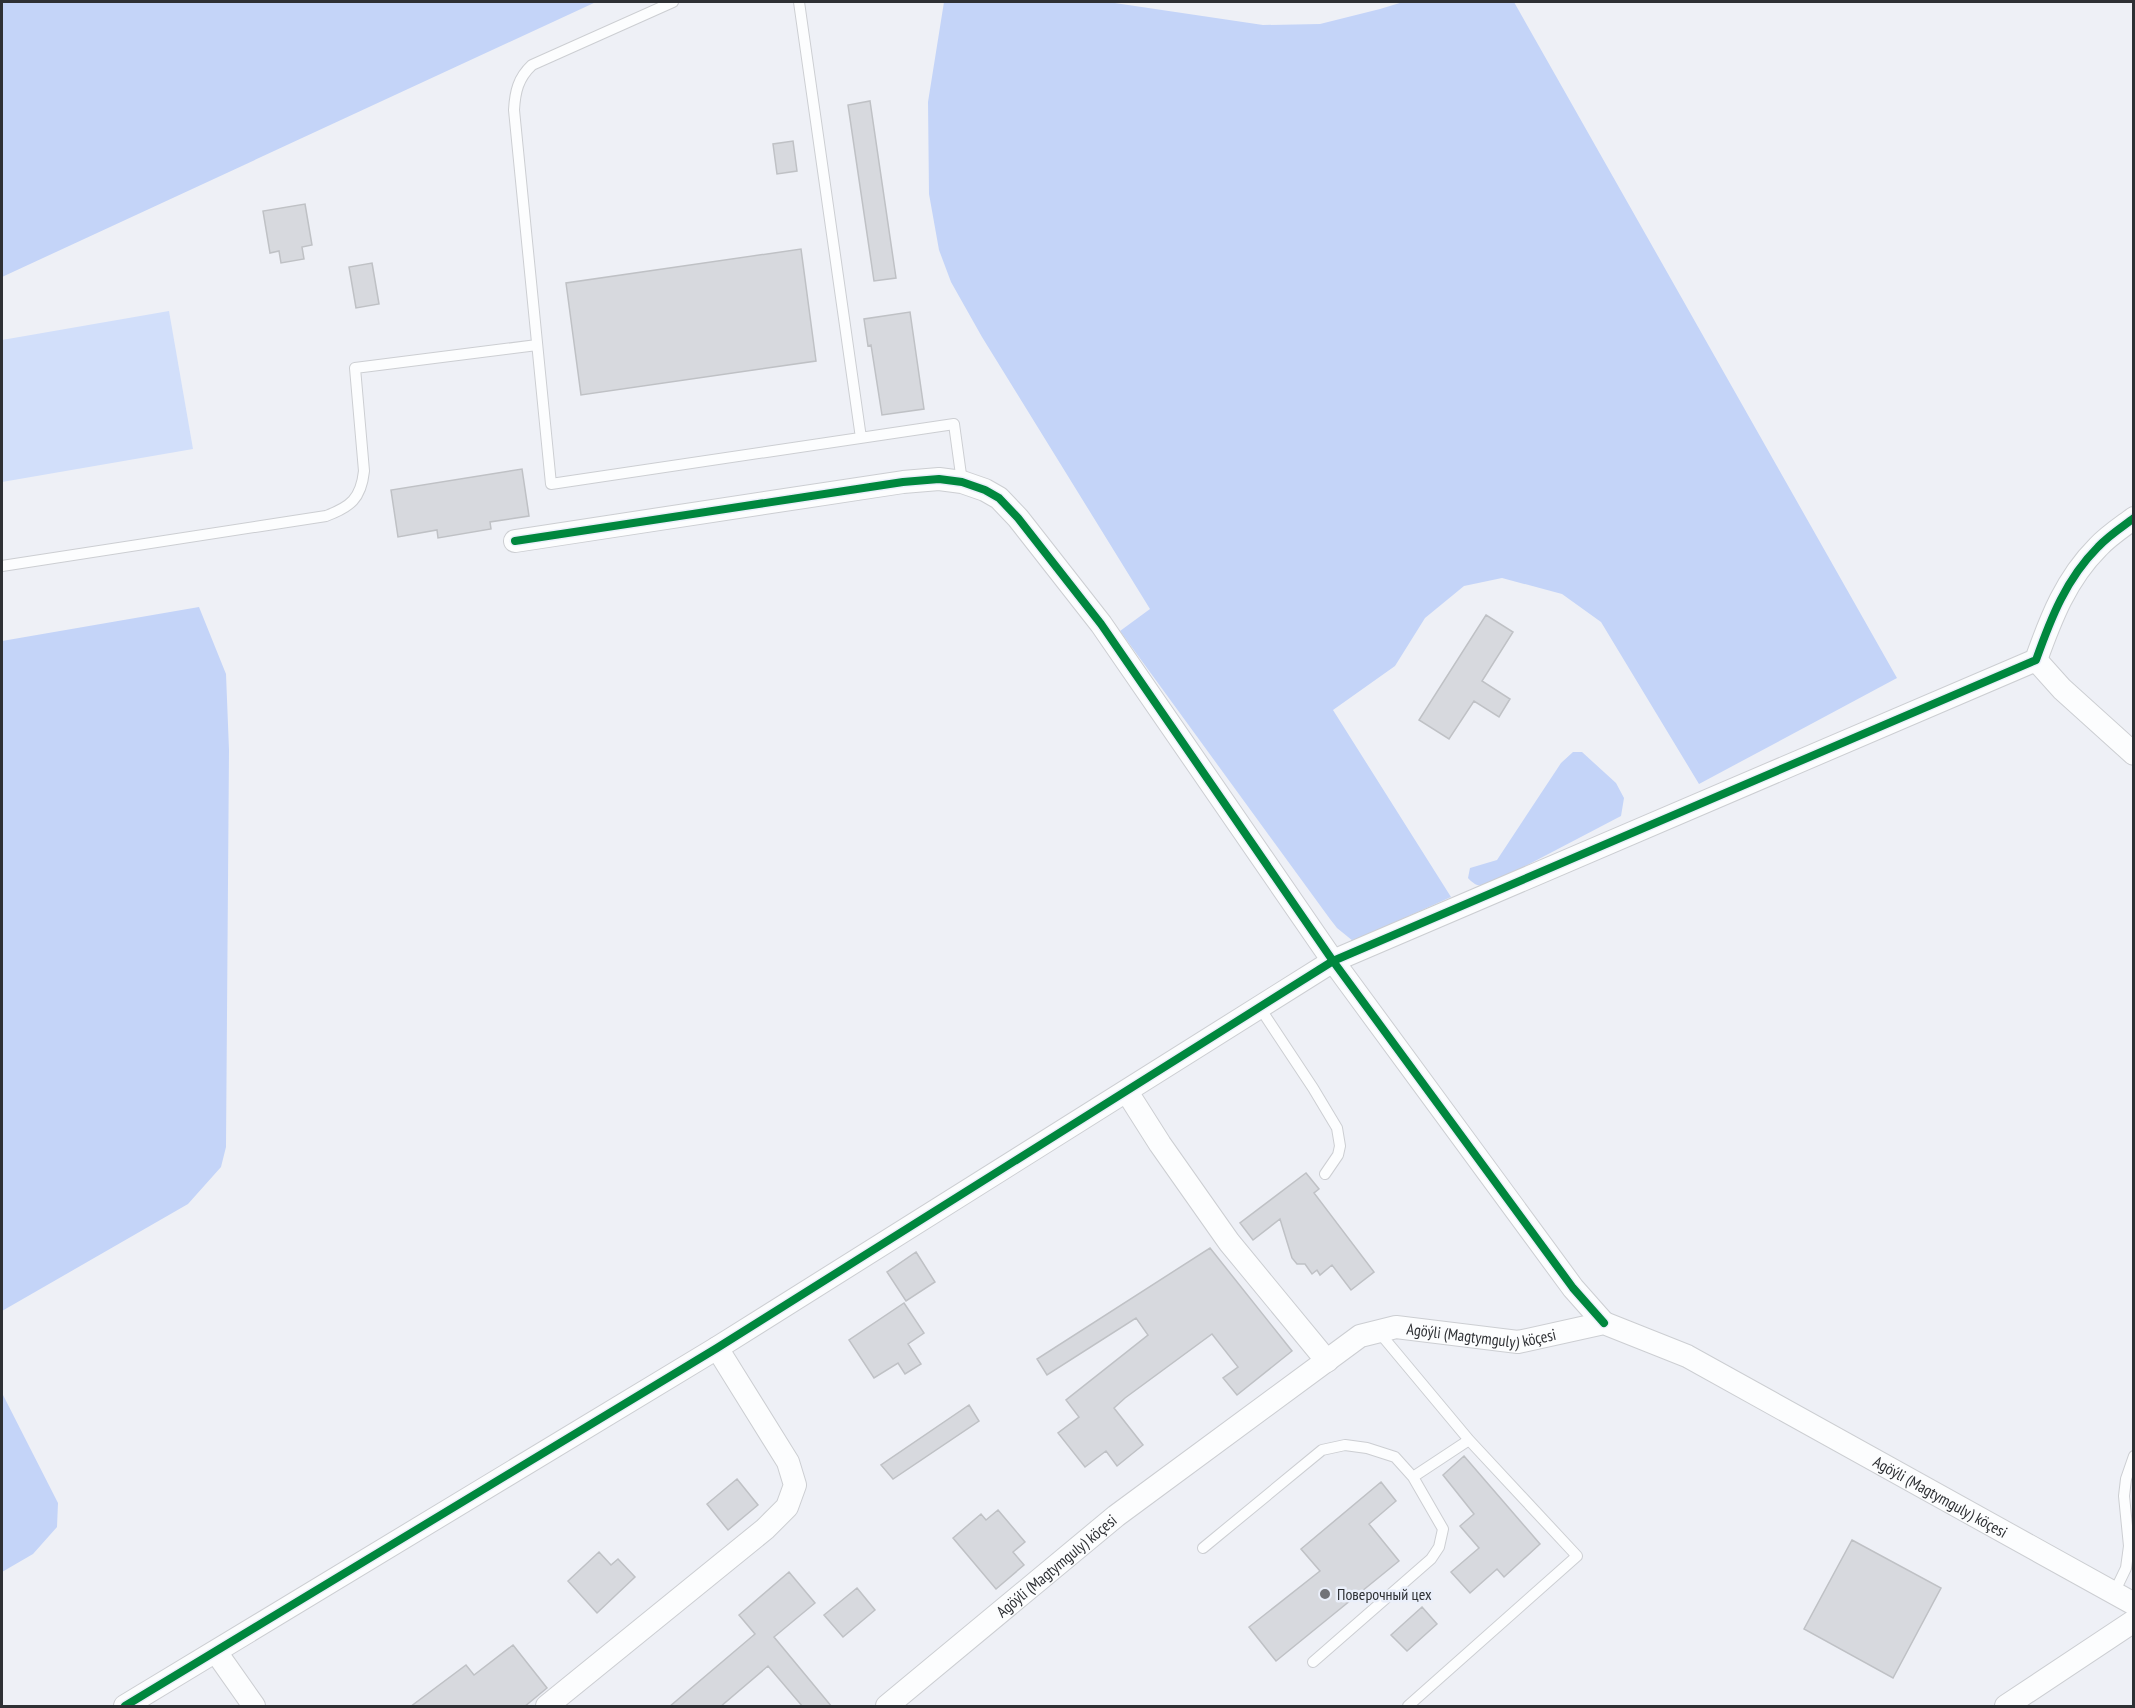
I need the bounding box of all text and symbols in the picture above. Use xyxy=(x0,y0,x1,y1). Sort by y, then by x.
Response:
street label: Agöýli (Magtymguly) köçesi xyxy=(1406,1318,1558,1352)
street label: Agöýli (Magtymguly) köçesi xyxy=(1870,1451,2011,1542)
street label: Agöýli (Magtymguly) köçesi xyxy=(992,1510,1121,1621)
place label: Поверочный цех xyxy=(1337,1584,1432,1604)
marker: Поверочный цех xyxy=(1318,1587,1332,1601)

